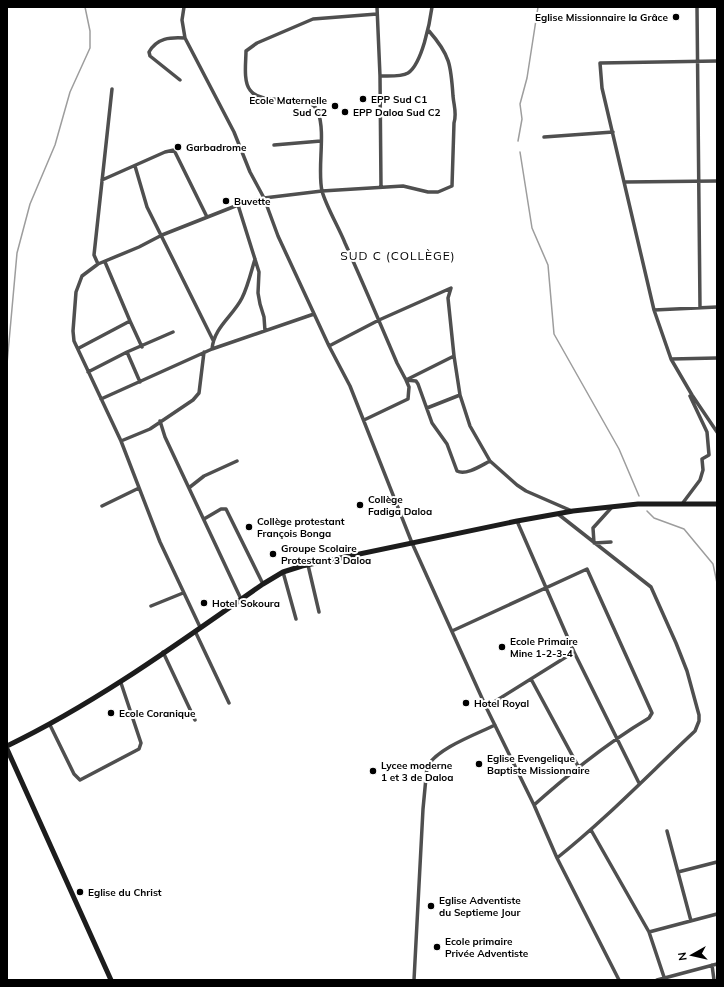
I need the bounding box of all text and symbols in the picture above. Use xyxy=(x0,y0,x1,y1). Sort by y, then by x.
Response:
place label: Eglise Missionnaire la Grâce xyxy=(535,11,669,24)
marker: Eglise Missionnaire la Grâce xyxy=(671,12,681,22)
place label: EPP Sud C1 xyxy=(371,93,427,106)
place label: Ecole Maternelle Sud C2 xyxy=(249,94,328,119)
marker: EPP Sud C1 xyxy=(358,94,368,104)
marker: Ecole Maternelle Sud C2 xyxy=(330,101,340,111)
place label: EPP Daloa Sud C2 xyxy=(353,106,441,119)
marker: EPP Daloa Sud C2 xyxy=(340,107,350,117)
place label: Garbadrome xyxy=(186,141,247,154)
marker: Garbadrome xyxy=(173,142,183,152)
place label: Buvette xyxy=(234,195,271,208)
marker: Buvette xyxy=(221,196,231,206)
district label: SUD C (COLLÈGE) xyxy=(340,248,456,263)
place label: Collège Fadiga Daloa xyxy=(368,493,432,518)
marker: Collège Fadiga Daloa xyxy=(355,500,365,510)
place label: Collège protestant François Bonga xyxy=(257,515,345,540)
marker: Collège protestant François Bonga xyxy=(244,522,254,532)
place label: Groupe Scolaire Protestant 3 Daloa xyxy=(281,542,371,567)
marker: Groupe Scolaire Protestant 3 Daloa xyxy=(268,549,278,559)
place label: Hotel Sokoura xyxy=(212,597,280,610)
marker: Hotel Sokoura xyxy=(199,598,209,608)
place label: Ecole Primaire Mine 1-2-3-4 xyxy=(510,635,578,660)
marker: Ecole Primaire Mine 1-2-3-4 xyxy=(497,642,507,652)
place label: Hotel Royal xyxy=(474,697,529,710)
marker: Hotel Royal xyxy=(461,698,471,708)
place label: Ecole Coranique xyxy=(119,707,196,720)
marker: Ecole Coranique xyxy=(106,708,116,718)
place label: Eglise Evengelique Baptiste Missionnaire xyxy=(487,752,590,777)
place label: Lycee moderne 1 et 3 de Daloa xyxy=(381,759,453,784)
marker: Eglise Evengelique Baptiste Missionnaire xyxy=(474,759,484,769)
marker: Lycee moderne 1 et 3 de Daloa xyxy=(368,766,378,776)
place label: Eglise du Christ xyxy=(88,886,162,899)
marker: Eglise du Christ xyxy=(75,887,85,897)
place label: Eglise Adventiste du Septieme Jour xyxy=(439,894,521,919)
marker: Eglise Adventiste du Septieme Jour xyxy=(426,901,436,911)
place label: Ecole primaire Privée Adventiste xyxy=(445,935,529,960)
north arrow xyxy=(672,935,712,975)
marker: Ecole primaire Privée Adventiste xyxy=(432,942,442,952)
text: N xyxy=(675,951,690,961)

